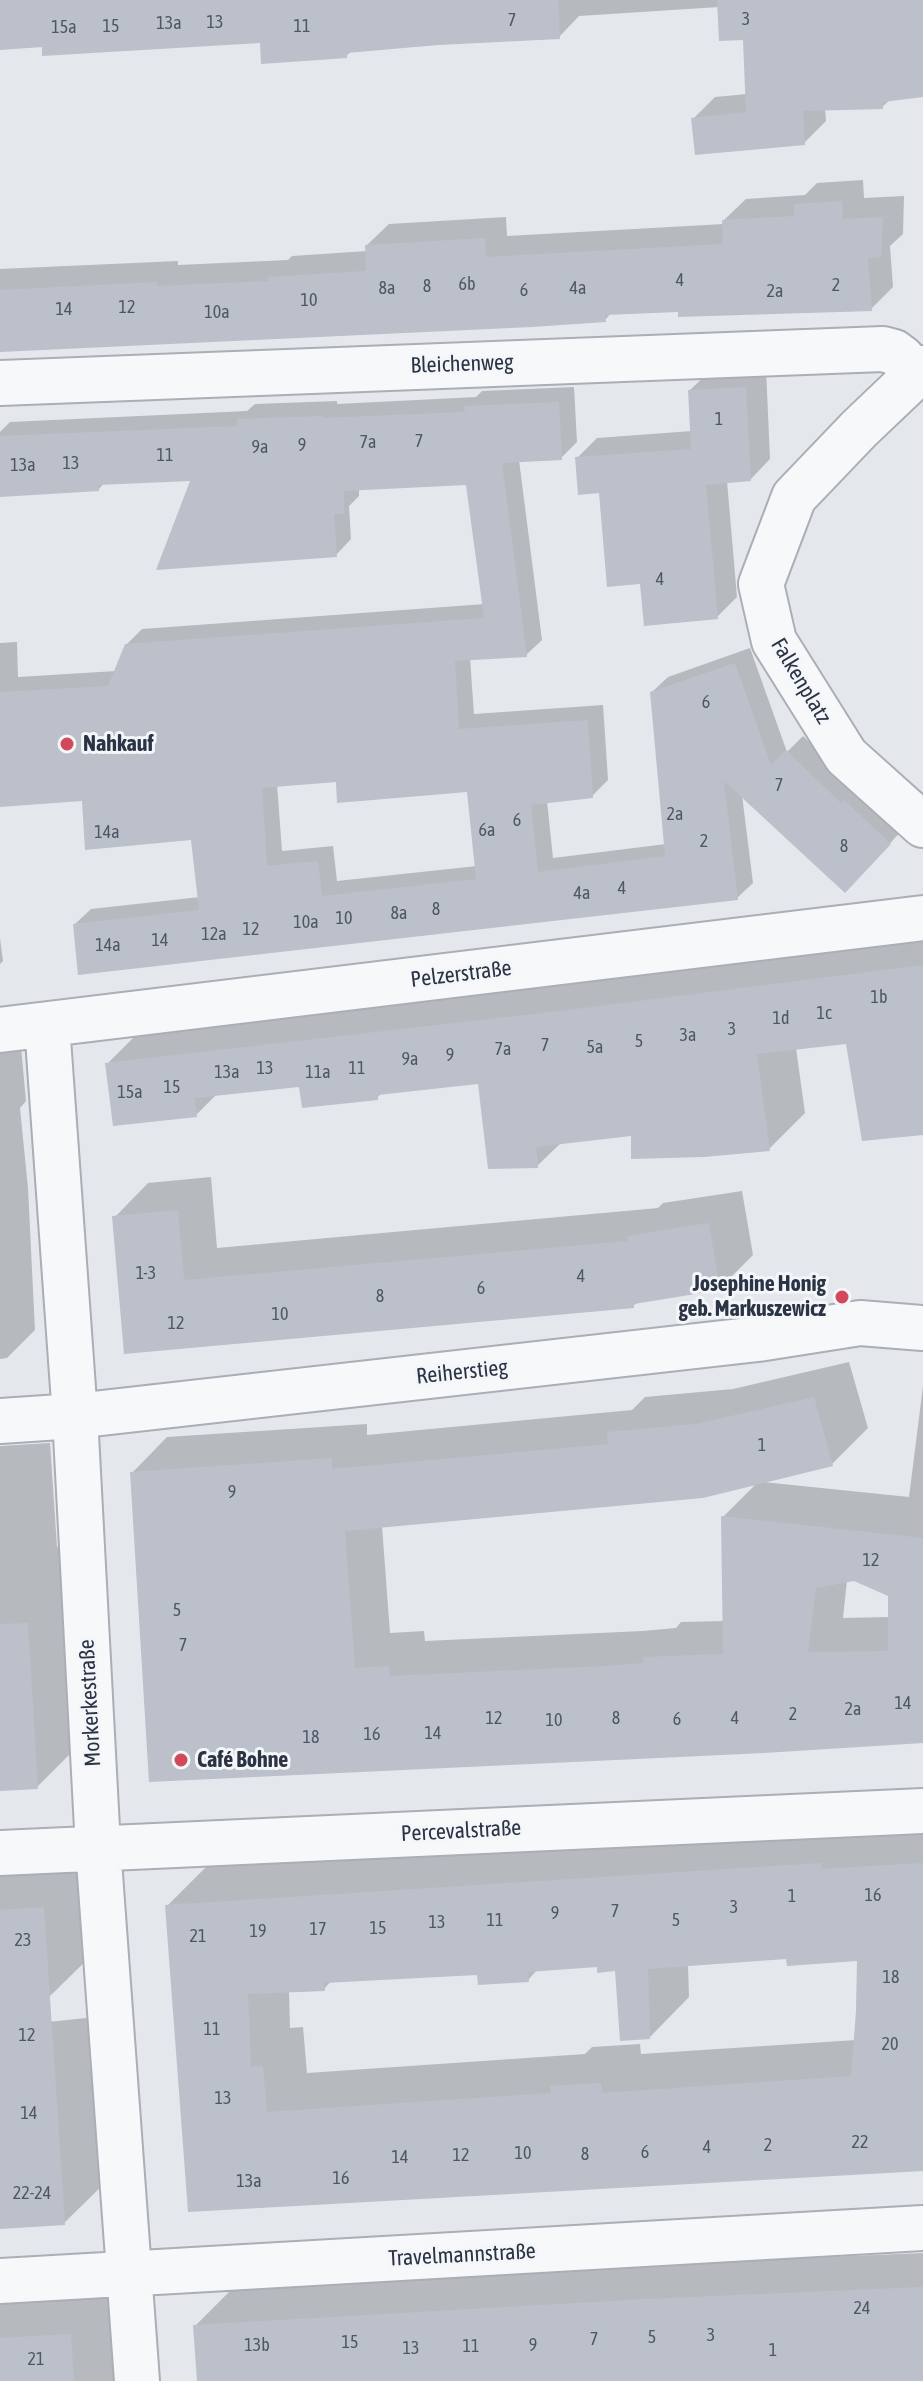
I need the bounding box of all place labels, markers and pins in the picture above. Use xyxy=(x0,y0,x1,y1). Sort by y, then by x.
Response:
place label: Nahkauf xyxy=(83,731,153,757)
marker: Nahkauf xyxy=(58,735,76,753)
place label: Josephine Honig geb. Markuszewicz xyxy=(678,1271,826,1322)
marker: Josephine Honig geb. Markuszewicz xyxy=(833,1288,851,1306)
place label: Café Bohne xyxy=(197,1747,288,1773)
marker: Café Bohne xyxy=(172,1751,190,1769)

